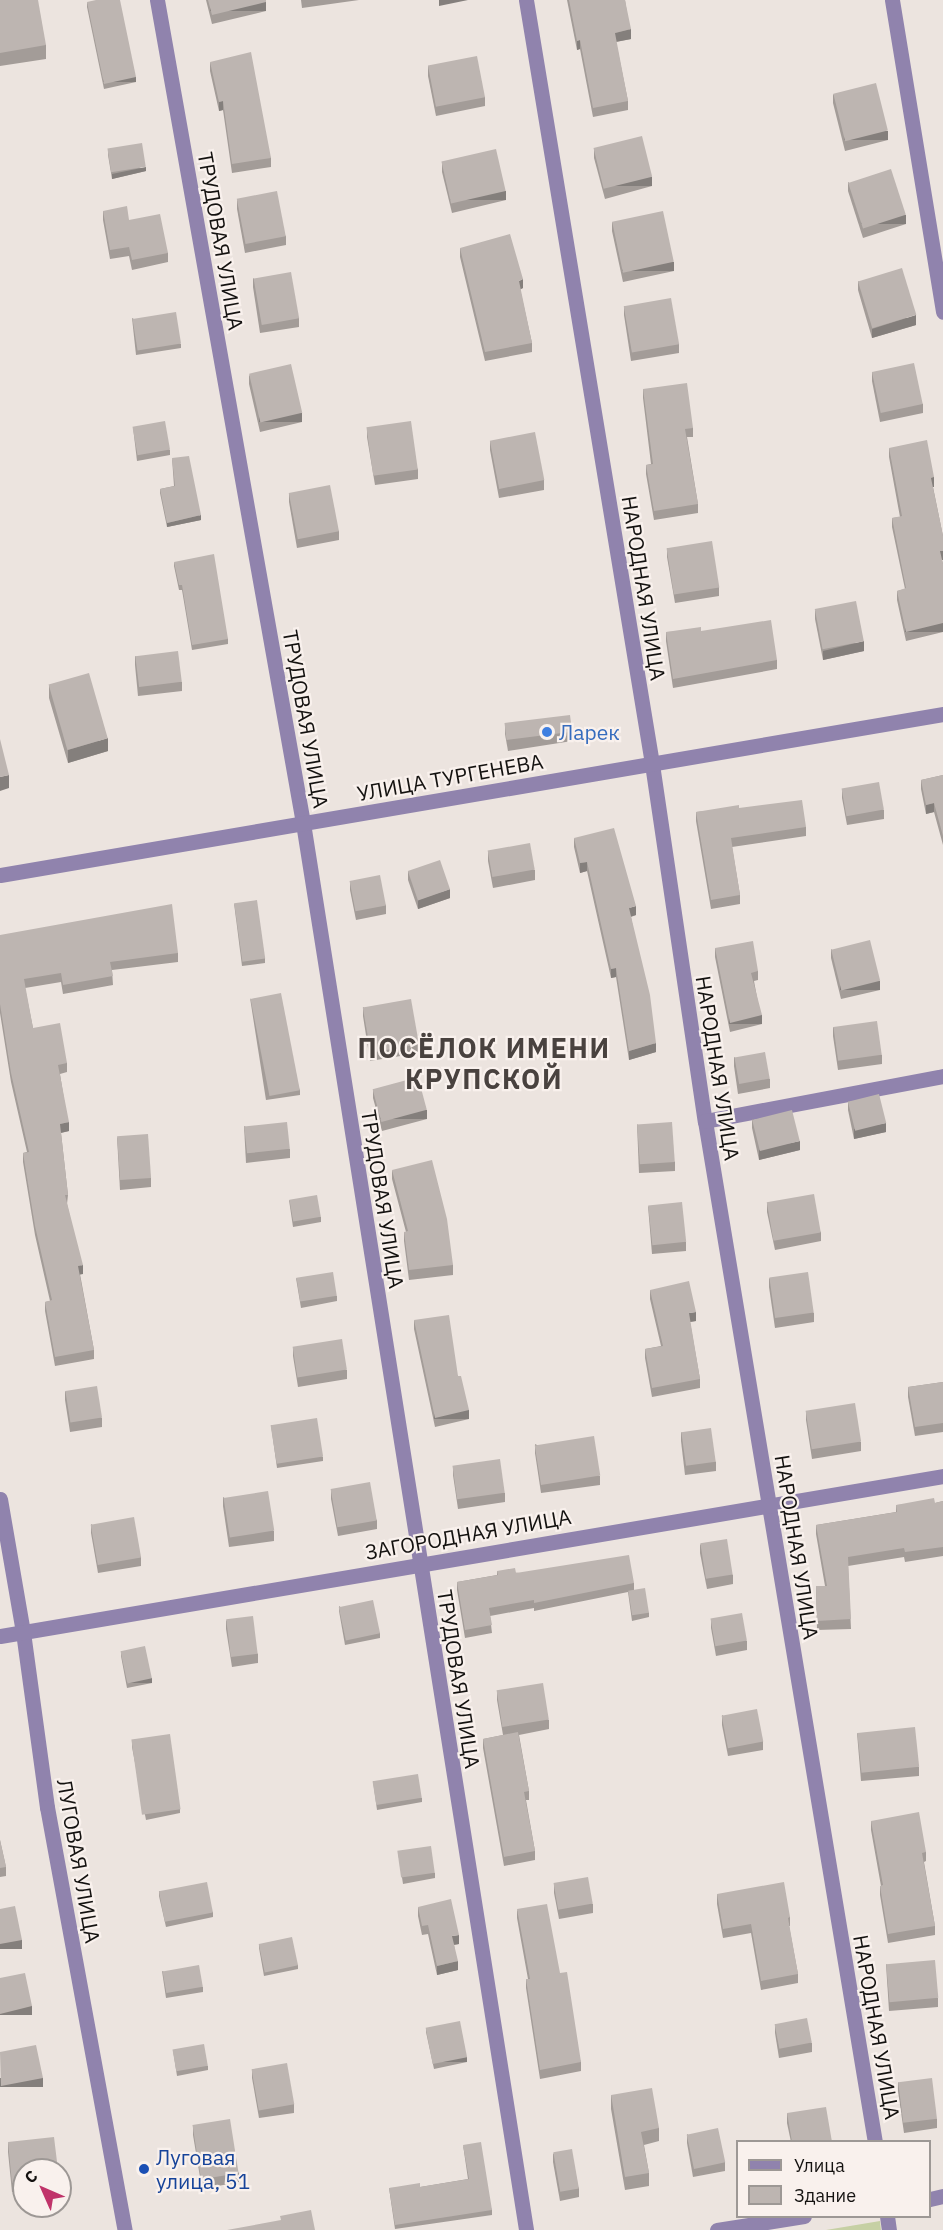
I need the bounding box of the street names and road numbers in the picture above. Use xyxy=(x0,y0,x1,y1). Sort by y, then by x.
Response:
street label: ТРУДОВАЯ УЛИЦА xyxy=(193,150,249,332)
street label: НАРОДНАЯ УЛИЦА xyxy=(617,494,671,682)
street label: ТРУДОВАЯ УЛИЦА xyxy=(278,628,334,810)
street label: УЛИЦА ТУРГЕНЕВА xyxy=(355,748,545,806)
street label: НАРОДНАЯ УЛИЦА xyxy=(691,974,745,1162)
street label: ТРУДОВАЯ УЛИЦА xyxy=(356,1108,410,1290)
street label: НАРОДНАЯ УЛИЦА xyxy=(770,1453,824,1641)
street label: ЗАГОРОДНАЯ УЛИЦА xyxy=(363,1503,573,1565)
street label: ТРУДОВАЯ УЛИЦА xyxy=(432,1588,486,1770)
street label: ЛУГОВАЯ УЛИЦА xyxy=(52,1777,106,1945)
street label: НАРОДНАЯ УЛИЦА xyxy=(848,1933,906,2121)

